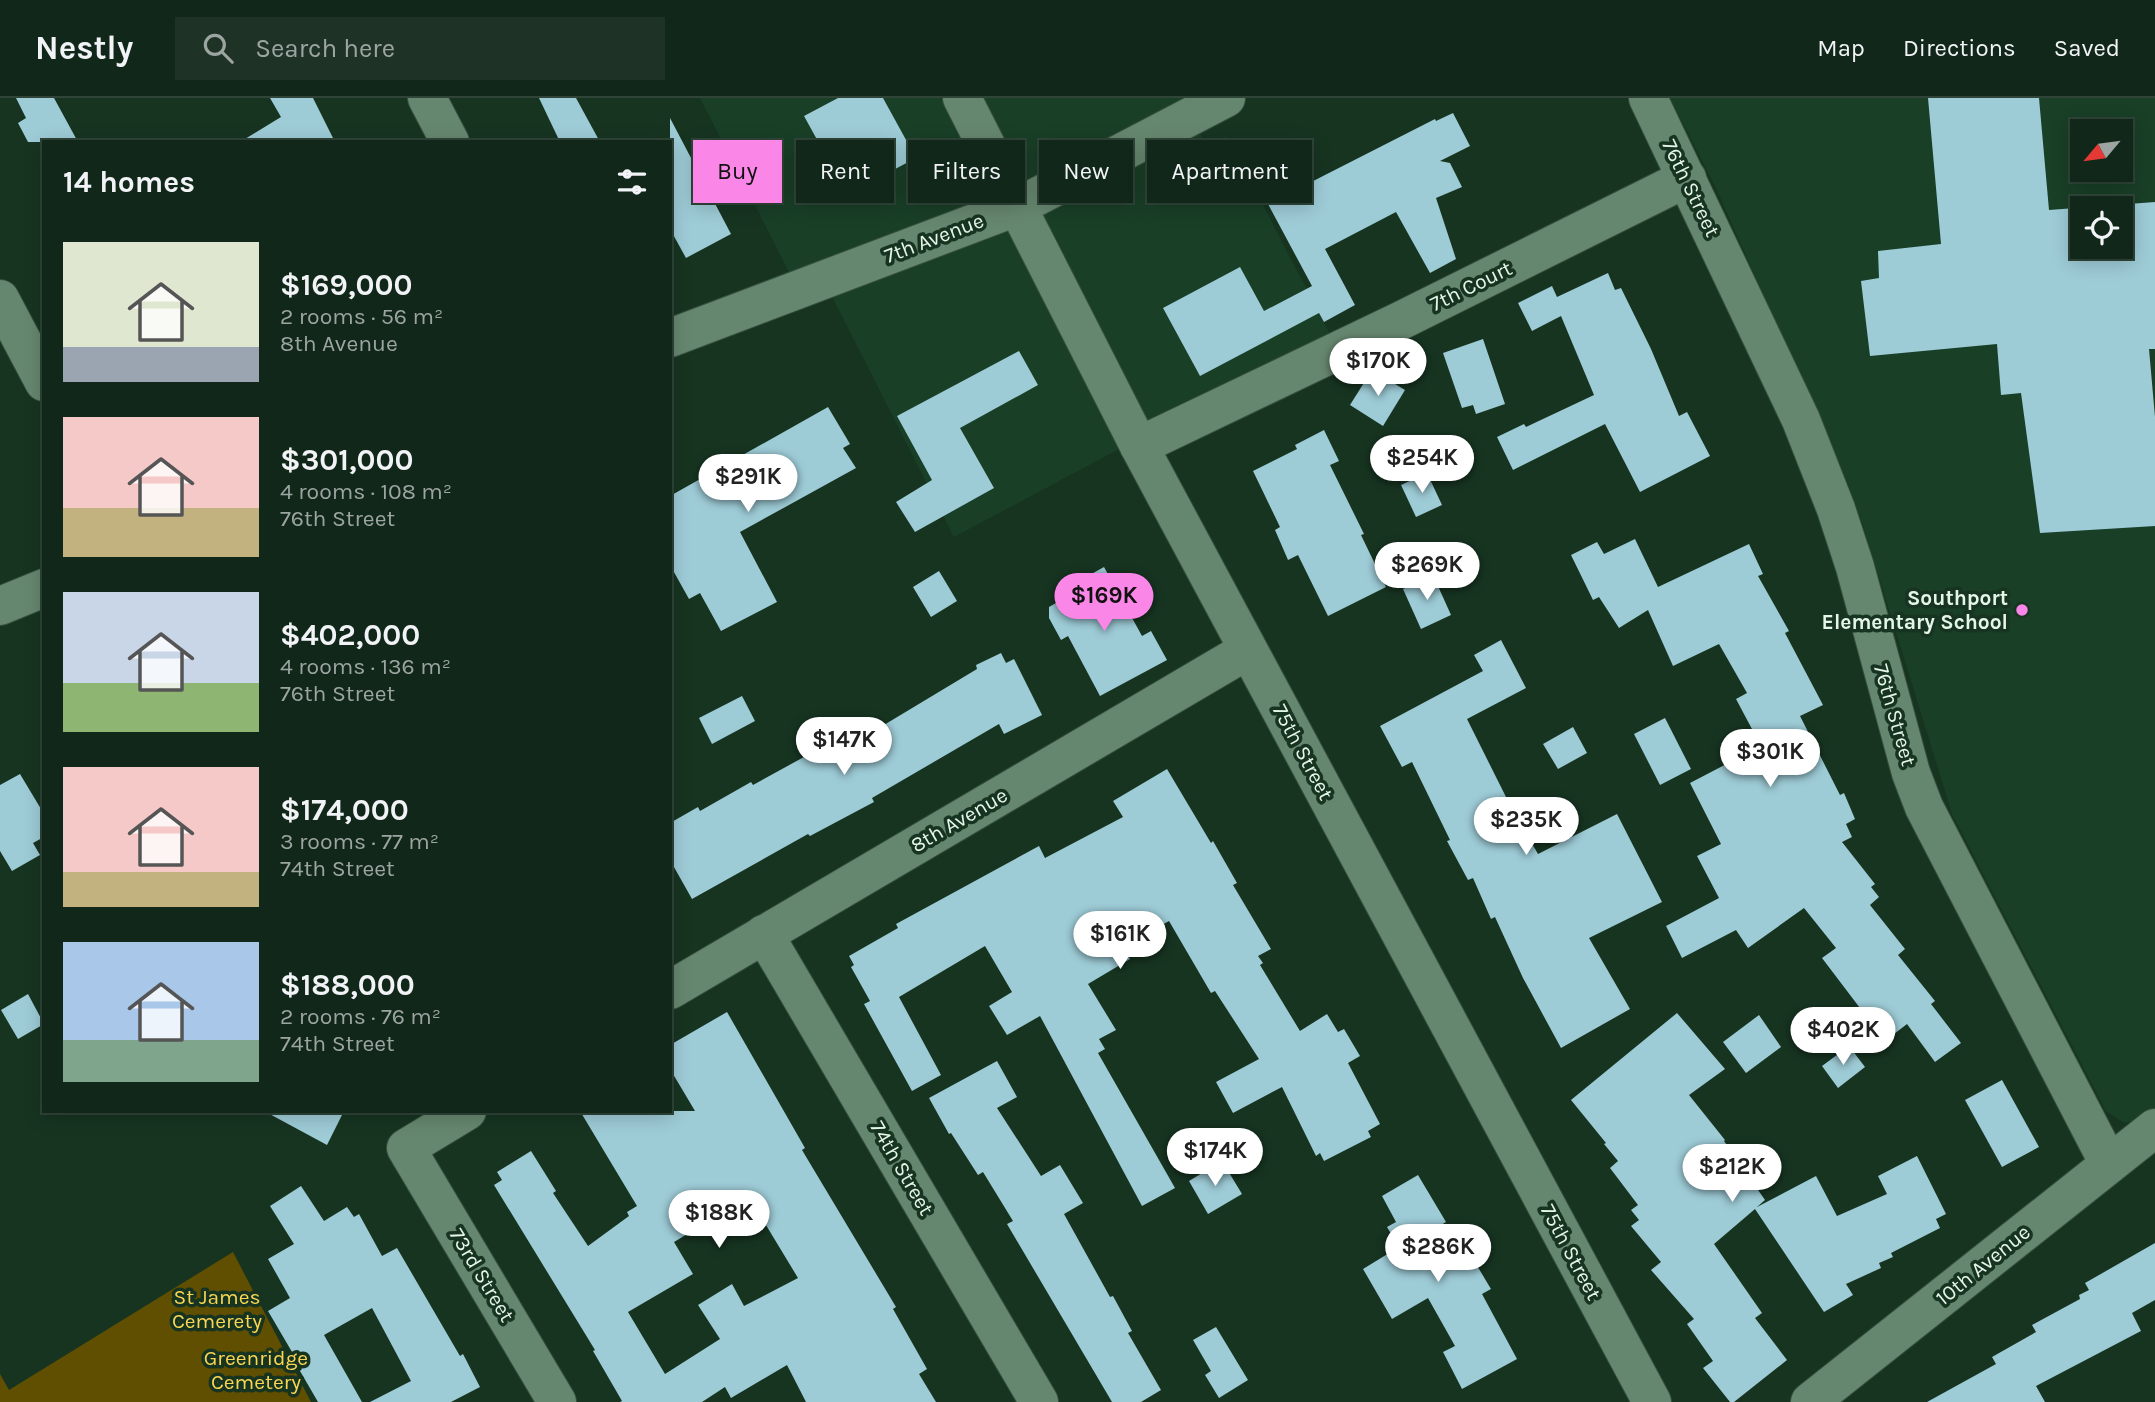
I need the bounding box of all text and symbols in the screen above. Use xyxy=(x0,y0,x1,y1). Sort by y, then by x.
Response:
search box xyxy=(175,17,665,80)
text: Nestly xyxy=(35,29,133,67)
icon: search xyxy=(199,29,237,67)
text: Search here xyxy=(255,33,395,64)
text: Map xyxy=(1817,34,1865,62)
text: Directions xyxy=(1903,34,2016,62)
text: Saved xyxy=(2054,34,2120,62)
north arrow xyxy=(2070,119,2133,182)
map controls xyxy=(2070,119,2133,259)
street label: 76th Street xyxy=(1657,136,1725,241)
chip: Buy xyxy=(693,140,782,203)
chip: Rent xyxy=(796,140,894,203)
chip: Filters xyxy=(908,140,1025,203)
chip: New xyxy=(1039,140,1133,203)
chip: Apartment xyxy=(1147,140,1312,203)
icon: filters xyxy=(613,163,651,201)
text: 14 homes xyxy=(63,164,195,200)
button: locate xyxy=(2070,196,2133,259)
street label: 7th Avenue xyxy=(881,208,987,268)
street label: 7th Court xyxy=(1426,256,1516,316)
text: $169,000 xyxy=(280,267,412,303)
icon: home xyxy=(119,270,203,354)
text: 2 rooms · 56 m² xyxy=(280,303,443,330)
text: 8th Avenue xyxy=(280,330,398,357)
pin: $170K xyxy=(1329,338,1427,398)
text: $170K xyxy=(1345,347,1411,374)
pin: $254K xyxy=(1373,436,1471,495)
text: $301,000 xyxy=(280,442,414,478)
text: $254K xyxy=(1386,444,1458,471)
icon: home xyxy=(119,445,203,529)
pin: $291K xyxy=(699,454,797,514)
text: $291K xyxy=(714,463,782,490)
text: 4 rooms · 108 m² xyxy=(280,478,452,505)
text: 76th Street xyxy=(280,505,395,532)
pin: $269K xyxy=(1378,542,1476,602)
text: $269K xyxy=(1391,551,1463,578)
pin: $169K xyxy=(1055,574,1153,633)
text: $169K xyxy=(1070,582,1138,609)
place label: Southport Elementary School xyxy=(1822,586,2008,634)
marker: Southport Elementary School xyxy=(2014,602,2030,618)
text: $402,000 xyxy=(280,617,420,653)
icon: home xyxy=(119,620,203,704)
text: 4 rooms · 136 m² xyxy=(280,653,451,680)
street label: 76th Street xyxy=(1869,661,1921,769)
text: 76th Street xyxy=(280,680,395,707)
street label: 75th Street xyxy=(1268,700,1338,804)
pin: $147K xyxy=(795,718,893,777)
text: $147K xyxy=(812,726,876,753)
pin: $301K xyxy=(1721,730,1819,789)
text: $301K xyxy=(1736,738,1804,765)
street label: 8th Avenue xyxy=(906,783,1012,857)
text: $174,000 xyxy=(280,792,409,828)
icon: home xyxy=(119,795,203,879)
pin: $235K xyxy=(1477,798,1575,857)
text: $235K xyxy=(1490,806,1562,833)
text: 3 rooms · 77 m² xyxy=(280,828,439,855)
text: 74th Street xyxy=(280,855,395,882)
pin: $161K xyxy=(1071,912,1169,971)
text: $161K xyxy=(1089,920,1151,947)
text: $188,000 xyxy=(280,967,415,1003)
icon: home xyxy=(119,970,203,1054)
text: 2 rooms · 76 m² xyxy=(280,1003,441,1030)
pin: $402K xyxy=(1794,1007,1892,1067)
text: $402K xyxy=(1806,1016,1880,1043)
text: 74th Street xyxy=(280,1030,395,1057)
street label: 74th Street xyxy=(865,1117,939,1219)
pin: $174K xyxy=(1166,1128,1264,1188)
text: $174K xyxy=(1183,1137,1247,1164)
pin: $212K xyxy=(1683,1144,1781,1204)
text: $212K xyxy=(1699,1153,1765,1180)
pin: $188K xyxy=(670,1190,768,1250)
text: $188K xyxy=(685,1199,753,1226)
street label: 75th Street xyxy=(1536,1200,1606,1304)
street label: 10th Avenue xyxy=(1931,1220,2035,1310)
street label: 73rd Street xyxy=(445,1224,519,1326)
pin: $286K xyxy=(1389,1224,1487,1284)
text: $286K xyxy=(1401,1233,1475,1260)
park label: St James Cemerety xyxy=(172,1285,262,1333)
park label: Greenridge Cemetery xyxy=(204,1346,308,1394)

